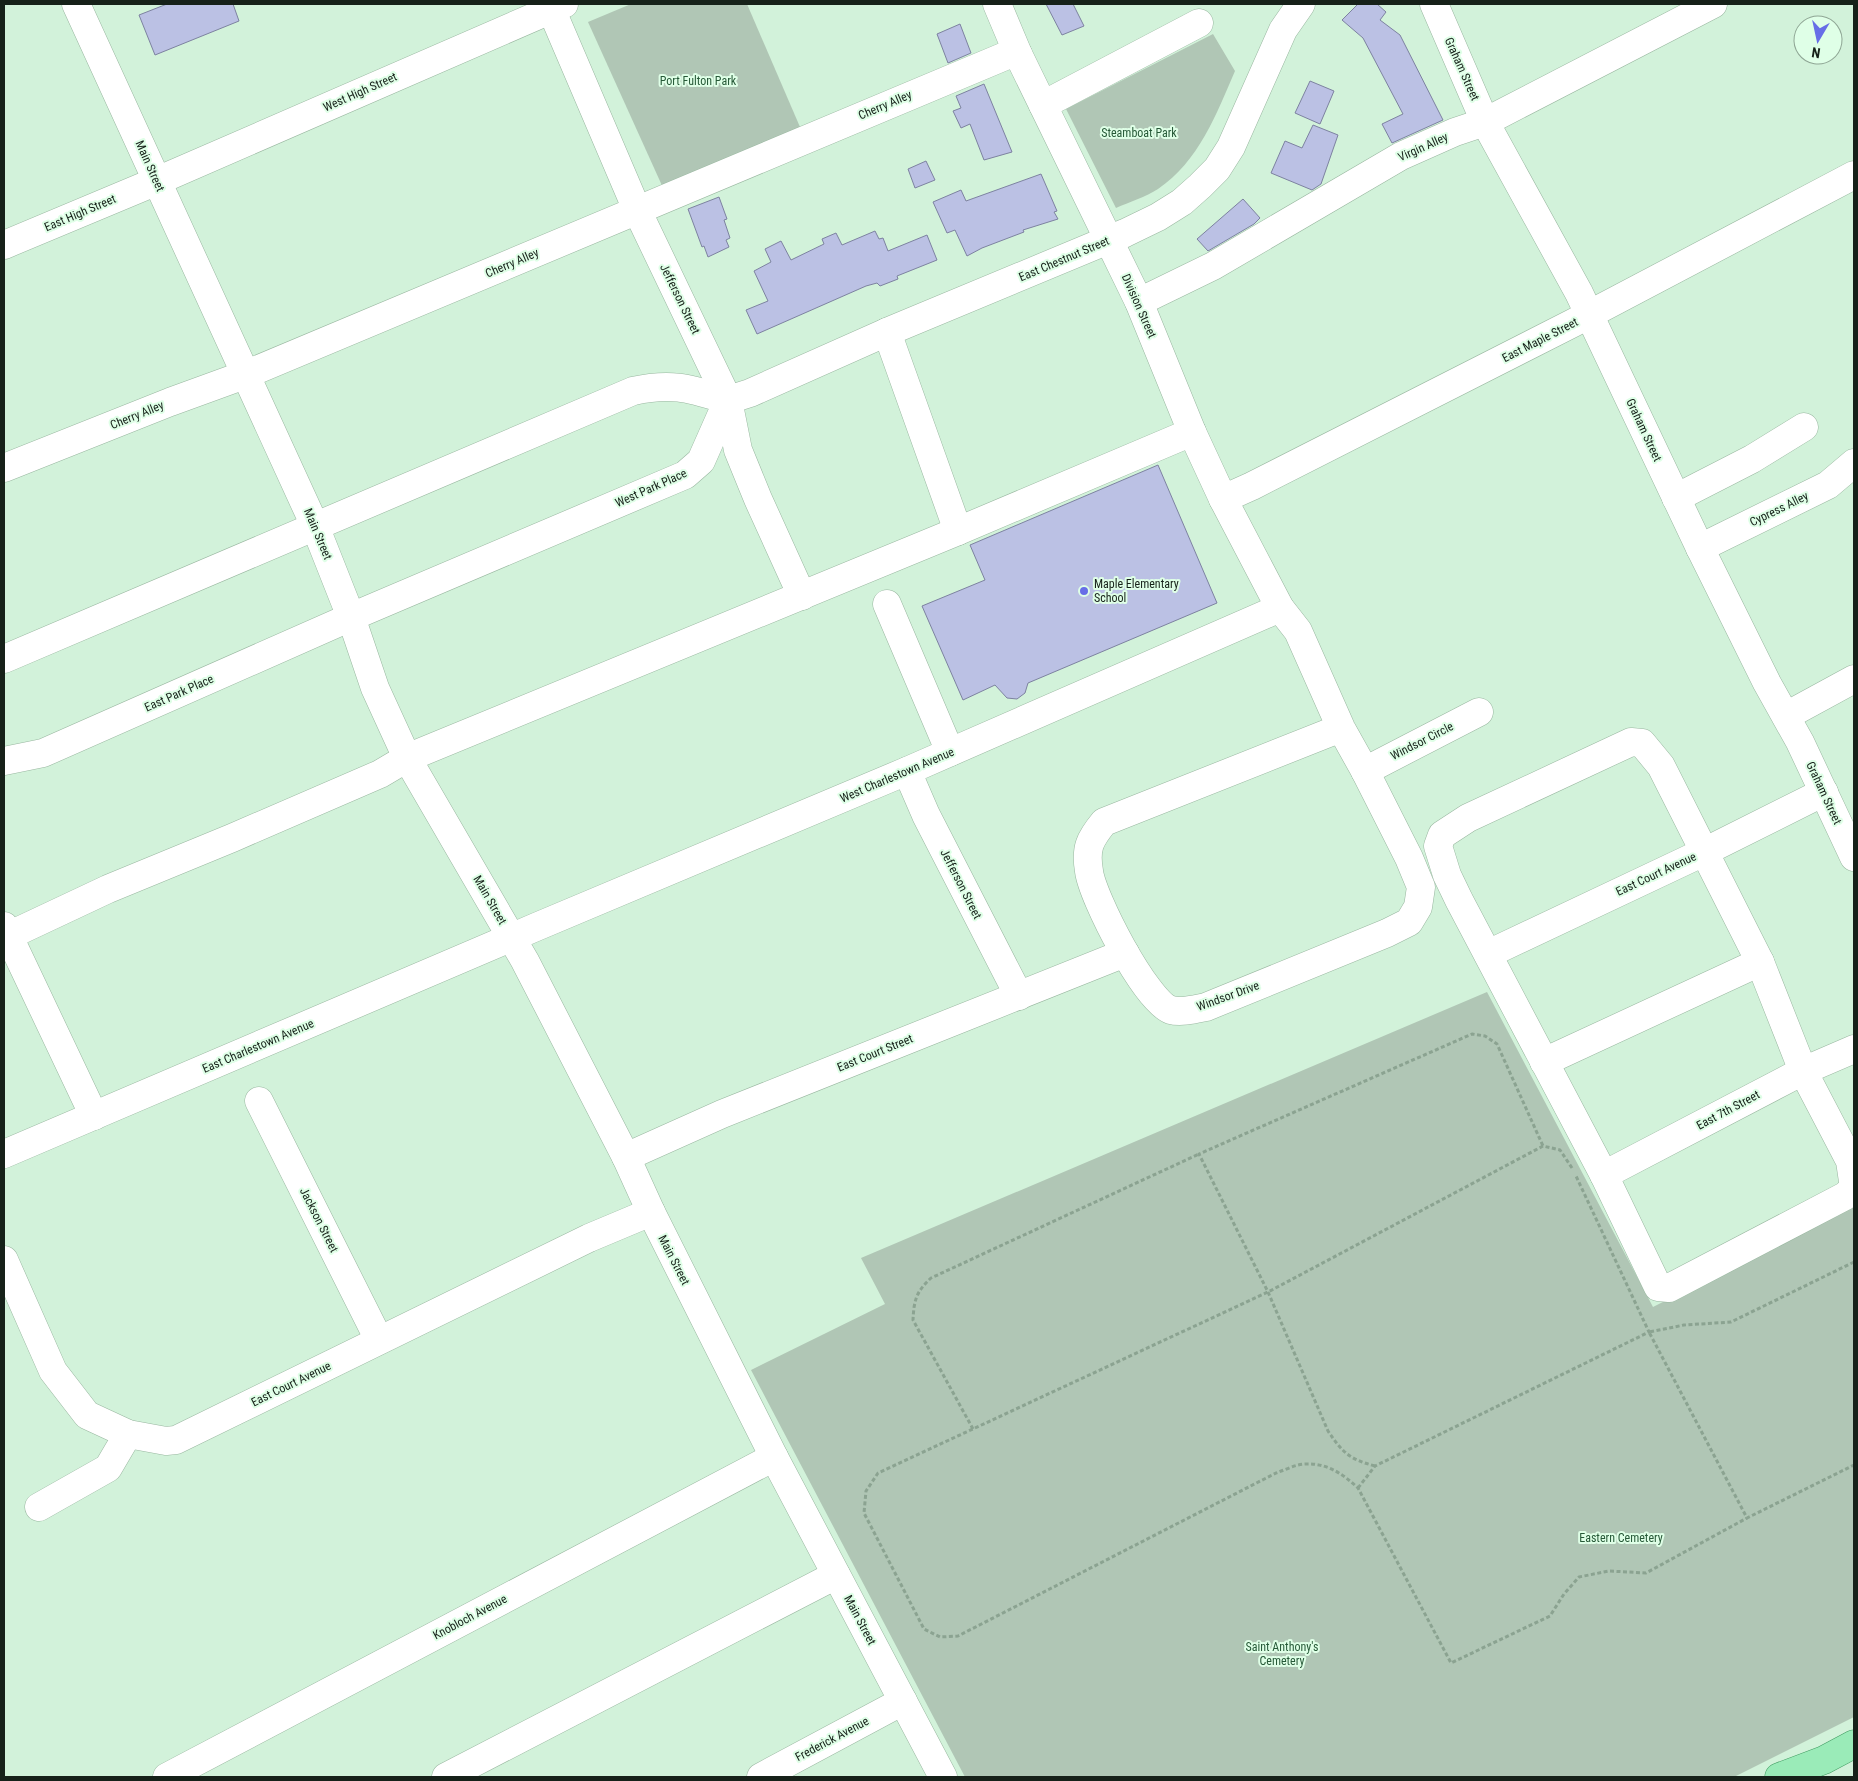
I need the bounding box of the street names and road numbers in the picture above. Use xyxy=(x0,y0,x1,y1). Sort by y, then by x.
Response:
street label: Graham Street xyxy=(1442,35,1482,103)
street label: West High Street xyxy=(321,69,399,114)
street label: Cherry Alley xyxy=(856,88,914,122)
street label: Virgin Alley xyxy=(1396,130,1450,164)
street label: Main Street xyxy=(133,138,168,194)
street label: East High Street xyxy=(42,191,118,234)
street label: East Chestnut Street xyxy=(1017,233,1112,284)
street label: Cherry Alley xyxy=(483,246,541,280)
street label: Jefferson Street xyxy=(657,262,703,337)
street label: Division Street xyxy=(1119,272,1159,341)
street label: East Maple Street xyxy=(1500,315,1581,365)
street label: Graham Street xyxy=(1623,396,1665,464)
street label: Cherry Alley xyxy=(108,398,166,432)
street label: West Park Place xyxy=(613,466,689,510)
street label: Cypress Alley xyxy=(1747,489,1811,529)
street label: Main Street xyxy=(301,506,335,562)
street label: East Park Place xyxy=(142,671,216,714)
street label: Windsor Circle xyxy=(1388,719,1456,763)
street label: West Charlestown Avenue xyxy=(838,744,956,805)
street label: Graham Street xyxy=(1803,759,1845,827)
street label: Jefferson Street xyxy=(937,847,985,922)
street label: East Court Avenue xyxy=(1614,849,1699,899)
street label: Main Street xyxy=(470,873,510,927)
street label: Windsor Drive xyxy=(1195,978,1262,1014)
street label: East Charlestown Avenue xyxy=(200,1016,316,1076)
street label: East Court Street xyxy=(835,1031,915,1075)
street label: East 7th Street xyxy=(1694,1087,1762,1133)
street label: Jackson Street xyxy=(297,1185,341,1255)
street label: Main Street xyxy=(655,1233,693,1288)
street label: East Court Avenue xyxy=(249,1358,333,1409)
street label: Knobloch Avenue xyxy=(431,1591,510,1642)
street label: Main Street xyxy=(841,1593,879,1648)
street label: Frederick Avenue xyxy=(793,1714,871,1764)

